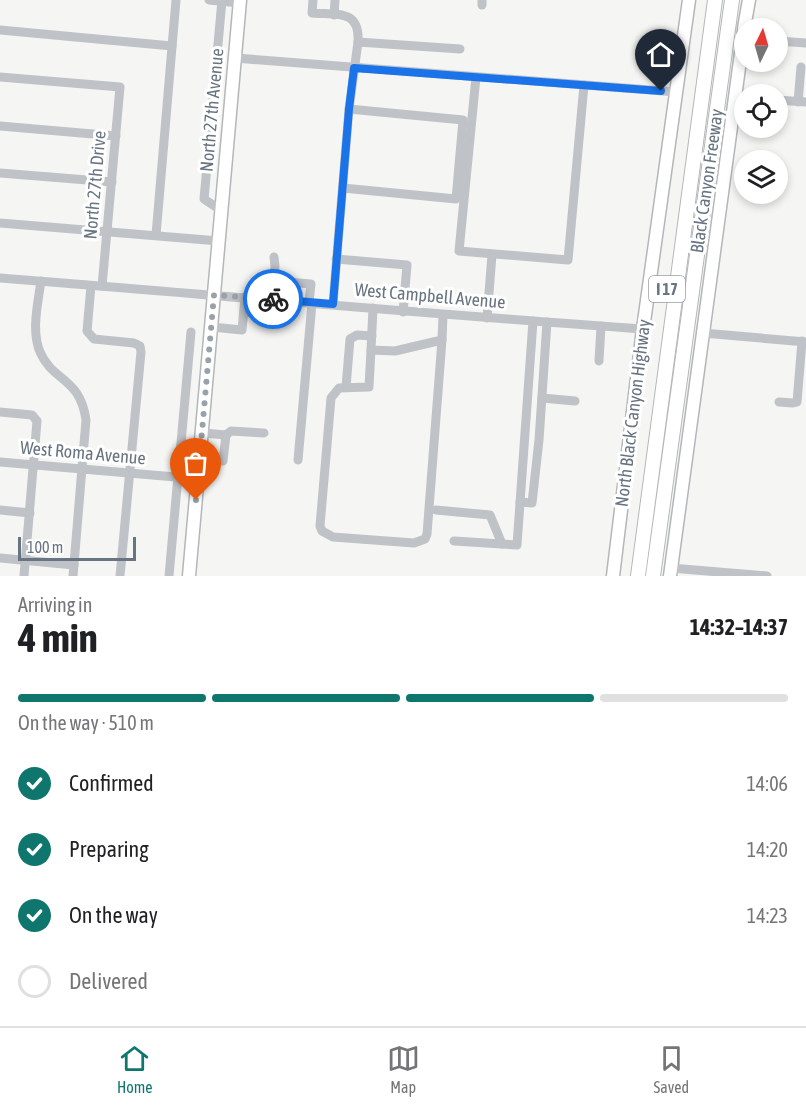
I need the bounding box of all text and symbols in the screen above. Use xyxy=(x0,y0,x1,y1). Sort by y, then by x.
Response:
north arrow xyxy=(734,18,788,72)
map controls xyxy=(734,18,788,204)
pin xyxy=(635,29,686,91)
icon: home xyxy=(644,38,677,71)
street label: North 27th Avenue xyxy=(196,47,227,172)
button: locate xyxy=(734,84,788,138)
street label: Black Canyon Freeway xyxy=(686,107,727,254)
street label: North 27th Drive xyxy=(79,130,110,240)
button: layers xyxy=(734,150,788,204)
courier xyxy=(243,269,303,329)
road number: I 17 xyxy=(649,276,685,302)
street label: West Campbell Avenue xyxy=(354,278,506,313)
icon: bike xyxy=(257,283,290,316)
street label: North Black Canyon Highway xyxy=(611,318,654,508)
street label: West Roma Avenue xyxy=(19,437,147,468)
pin xyxy=(170,438,221,500)
icon: bag xyxy=(179,447,212,480)
scale bar xyxy=(18,534,136,562)
text: 100 m xyxy=(27,538,63,556)
text: Arriving in xyxy=(18,593,92,616)
text: 14:32–14:37 xyxy=(690,614,788,640)
text: 4 min xyxy=(18,616,98,660)
text: On the way · 510 m xyxy=(18,711,154,734)
icon: check xyxy=(18,767,51,800)
text: Confirmed xyxy=(69,770,154,796)
text: 14:06 xyxy=(746,772,788,795)
icon: check xyxy=(18,833,51,866)
text: Preparing xyxy=(69,836,149,862)
text: 14:20 xyxy=(747,838,788,861)
icon: check xyxy=(18,899,51,932)
text: On the way xyxy=(69,902,158,928)
text: 14:23 xyxy=(747,904,788,927)
text: Delivered xyxy=(69,968,148,994)
tab: Home xyxy=(117,1042,153,1096)
tab: Map xyxy=(387,1042,420,1096)
tab: Saved xyxy=(654,1042,689,1096)

